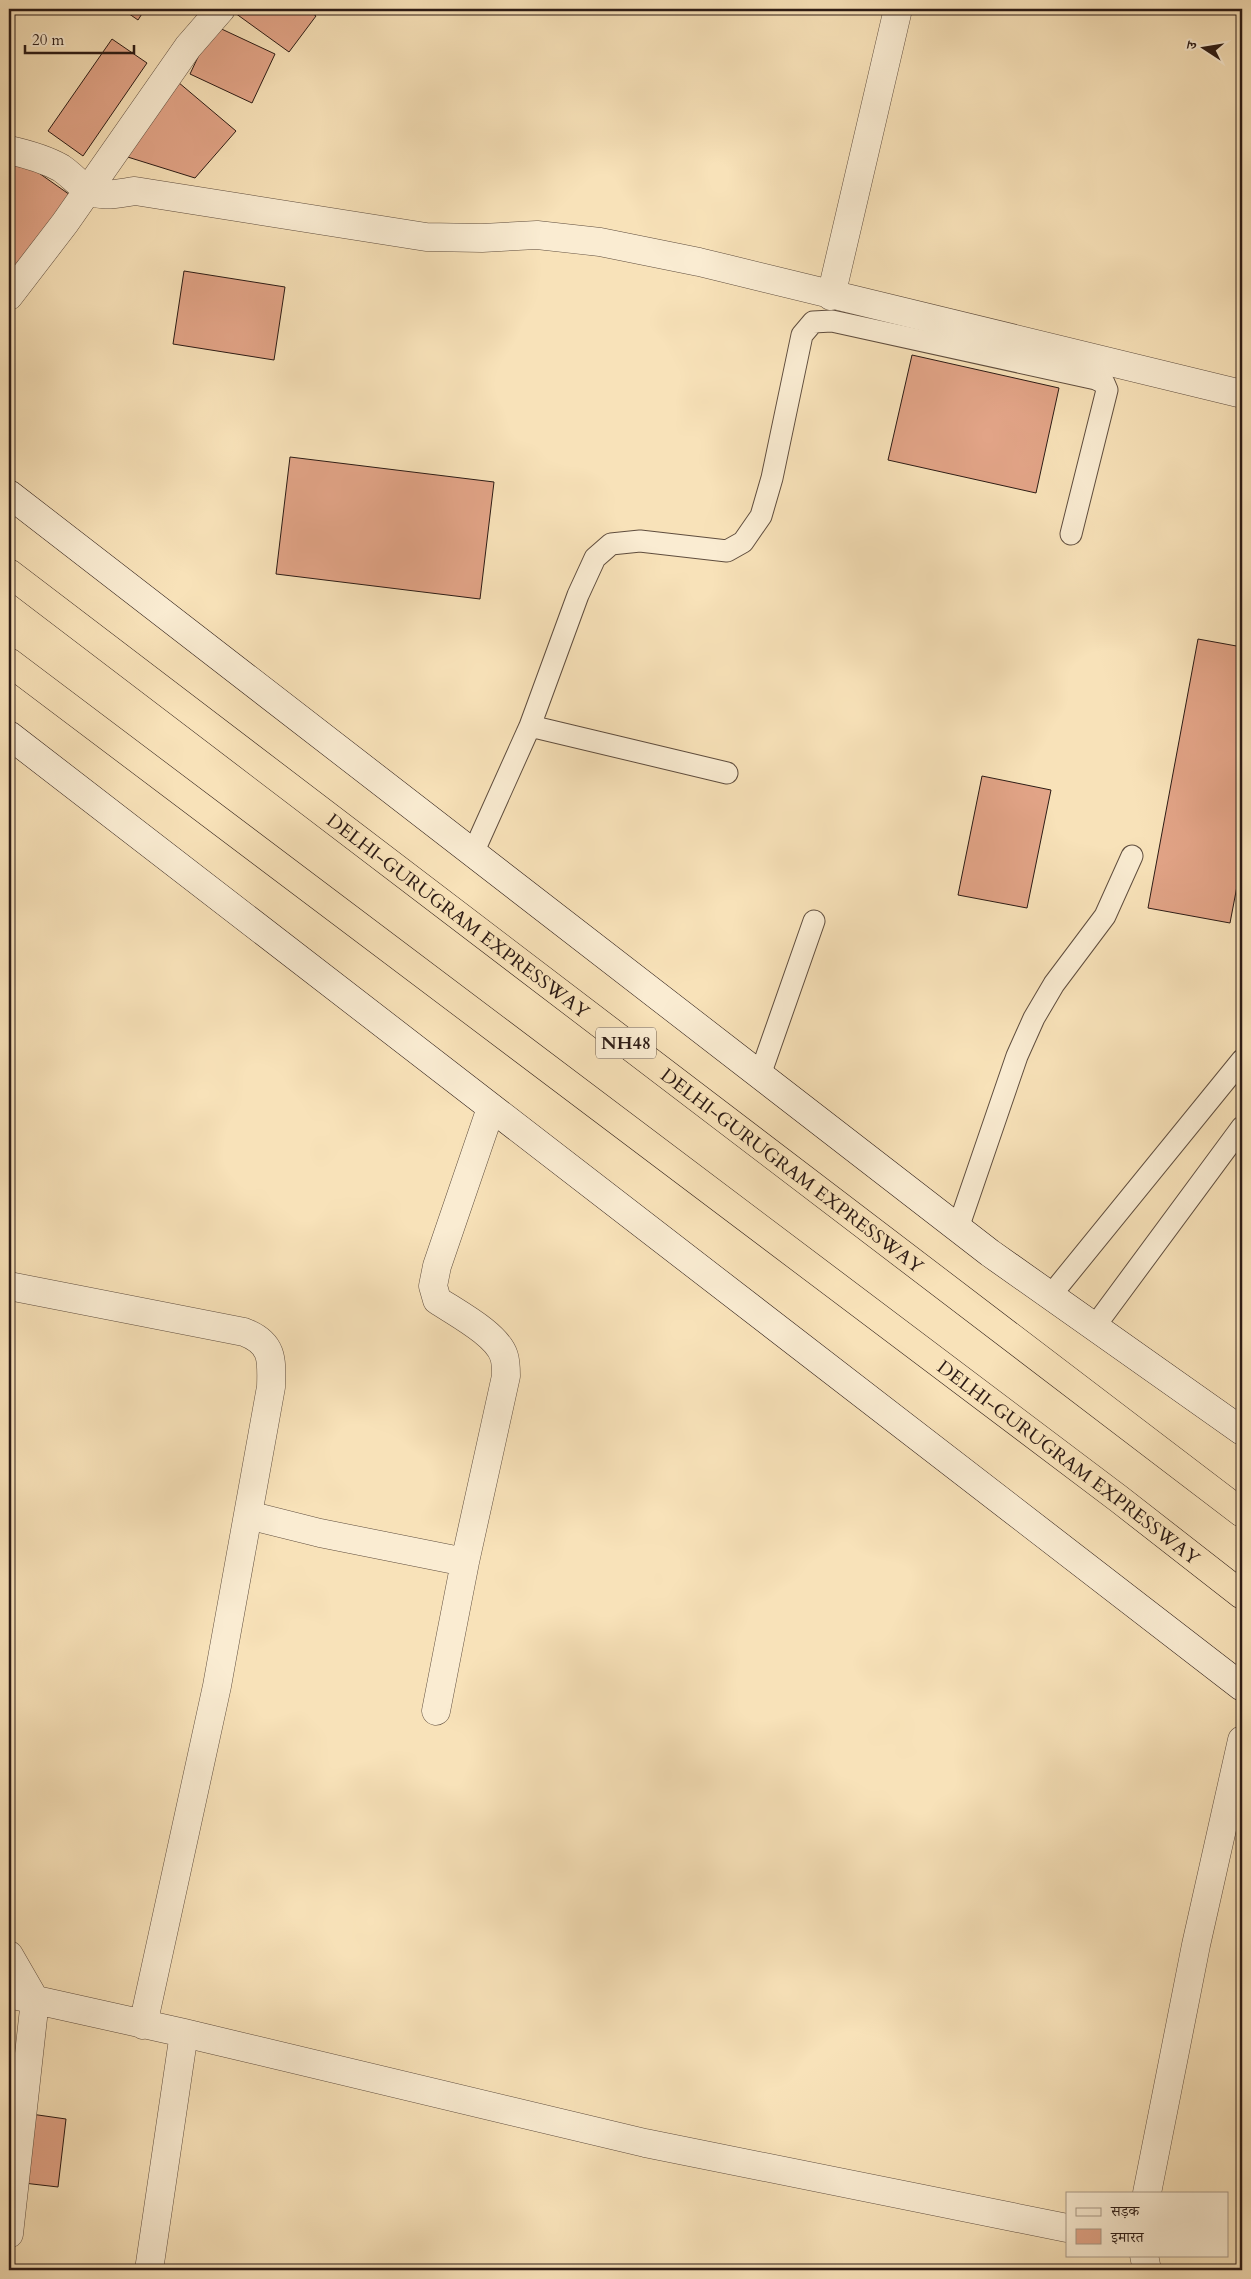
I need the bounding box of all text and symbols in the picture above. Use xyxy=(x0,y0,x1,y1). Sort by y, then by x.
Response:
scale bar xyxy=(25,22,134,54)
north arrow xyxy=(1178,22,1228,72)
text: 20 m xyxy=(32,30,64,50)
text: उ xyxy=(1182,39,1202,52)
street label: DELHI-GURUGRAM EXPRESSWAY xyxy=(321,808,595,1025)
road number: NH48 xyxy=(596,1028,656,1058)
street label: DELHI-GURUGRAM EXPRESSWAY xyxy=(655,1062,929,1280)
street label: DELHI-GURUGRAM EXPRESSWAY xyxy=(931,1354,1206,1572)
legend xyxy=(1066,2192,1228,2256)
text: सड़क xyxy=(1110,2201,1140,2221)
text: इमारत xyxy=(1110,2227,1145,2247)

